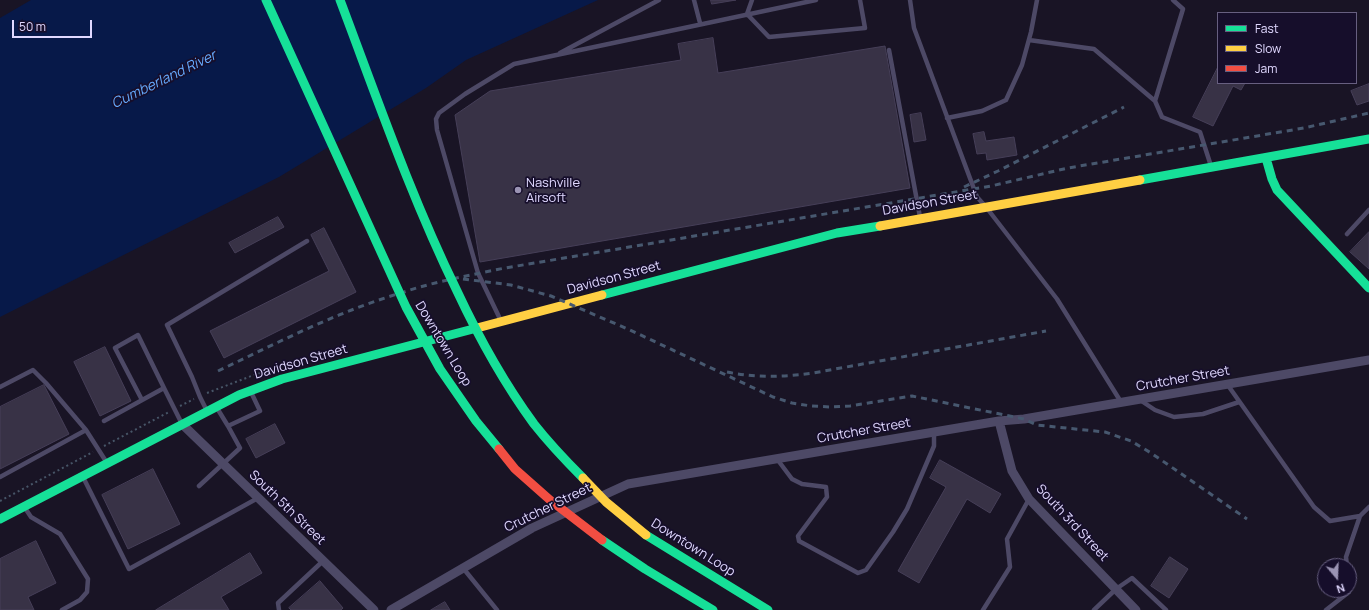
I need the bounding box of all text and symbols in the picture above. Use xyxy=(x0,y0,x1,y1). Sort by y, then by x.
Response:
scale bar xyxy=(14,12,94,38)
legend xyxy=(1217,12,1357,84)
text: 50 m xyxy=(19,18,46,35)
text: Fast xyxy=(1255,20,1279,37)
text: Slow xyxy=(1255,40,1281,57)
water label: Cumberland River xyxy=(109,47,219,113)
text: Jam xyxy=(1255,60,1277,77)
place label: Nashville Airsoft xyxy=(526,175,580,206)
marker: Nashville Airsoft xyxy=(513,185,523,195)
street label: Davidson Street xyxy=(881,187,979,219)
street label: Davidson Street xyxy=(566,258,662,298)
street label: Downtown Loop xyxy=(412,299,474,389)
street label: Davidson Street xyxy=(253,341,349,383)
street label: Crutcher Street xyxy=(1135,363,1231,395)
street label: Crutcher Street xyxy=(816,415,912,447)
street label: South 5th Street xyxy=(246,468,328,548)
street label: Crutcher Street xyxy=(502,480,594,536)
street label: South 3rd Street xyxy=(1032,481,1112,565)
street label: Downtown Loop xyxy=(648,516,738,580)
north arrow xyxy=(1317,558,1357,598)
text: N xyxy=(1335,580,1347,597)

